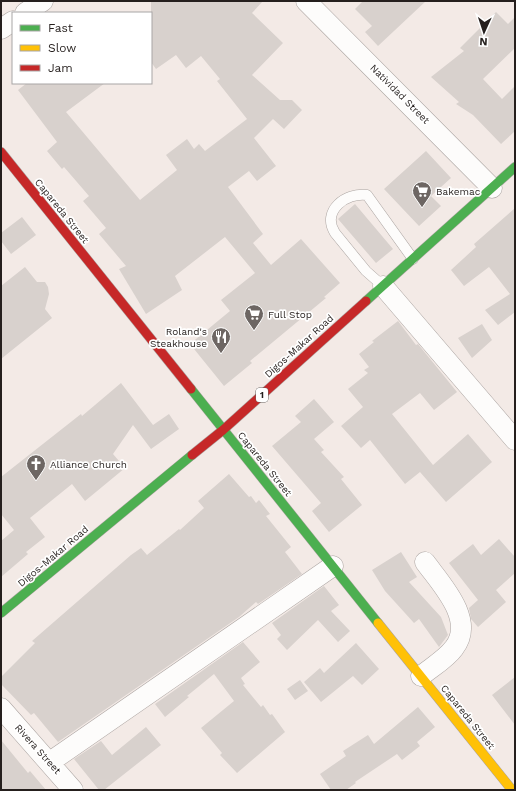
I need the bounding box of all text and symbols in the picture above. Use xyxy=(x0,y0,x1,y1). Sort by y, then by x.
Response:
legend xyxy=(12,12,152,84)
north arrow xyxy=(464,12,504,52)
text: Fast xyxy=(48,21,73,35)
text: N xyxy=(479,35,488,48)
text: Slow xyxy=(48,41,76,55)
text: Jam xyxy=(48,61,73,75)
street label: Natividad Street xyxy=(368,62,432,126)
street label: Capareda Street xyxy=(33,177,92,246)
supermarket icon: Bakemac xyxy=(411,180,433,208)
place label: Bakemac xyxy=(436,186,481,197)
supermarket icon: Full Stop xyxy=(243,303,265,331)
place label: Full Stop xyxy=(268,309,312,320)
street label: Digos-Makar Road xyxy=(262,312,336,380)
place label: Roland's Steakhouse xyxy=(150,326,207,349)
restaurant icon: Roland's Steakhouse xyxy=(210,326,232,354)
road number: 1 xyxy=(256,388,268,402)
street label: Capareda Street xyxy=(236,430,295,499)
church icon: Alliance Church xyxy=(25,453,47,481)
place label: Alliance Church xyxy=(50,459,127,470)
street label: Digos-Makar Road xyxy=(16,523,90,589)
street label: Capareda Street xyxy=(439,683,498,752)
street label: Rivera Street xyxy=(13,722,64,777)

